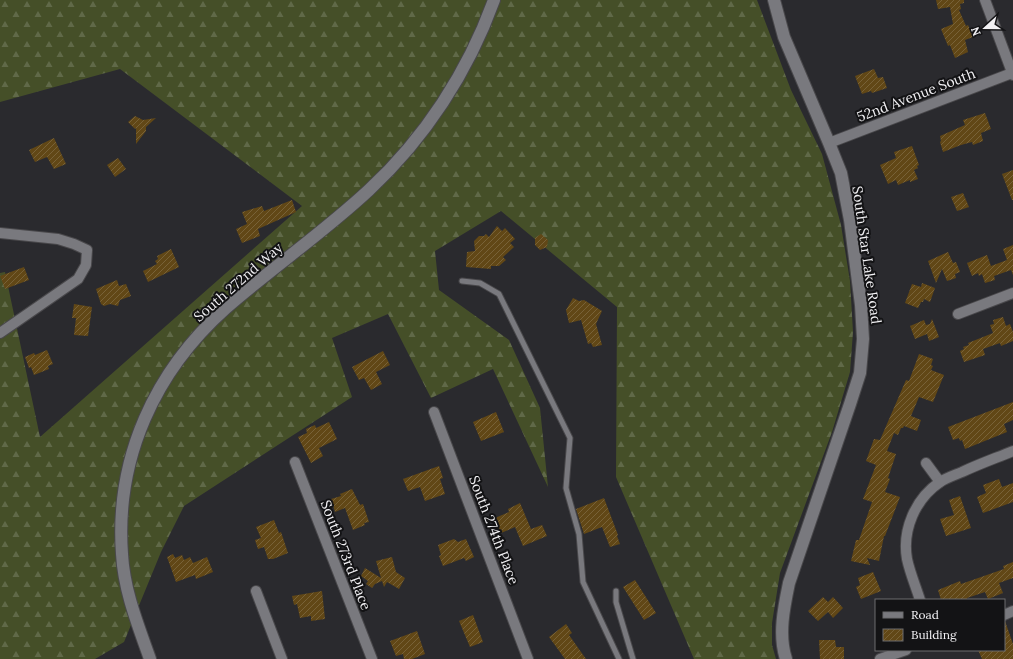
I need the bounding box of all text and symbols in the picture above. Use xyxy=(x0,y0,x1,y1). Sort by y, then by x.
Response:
north arrow xyxy=(965,8,1005,48)
text: N xyxy=(967,25,984,38)
street label: 52nd Avenue South xyxy=(854,64,978,126)
street label: South Star Lake Road xyxy=(848,185,886,325)
street label: South 272nd Way xyxy=(190,238,287,325)
street label: South 274th Place xyxy=(465,473,523,587)
street label: South 273rd Place xyxy=(317,498,375,613)
legend xyxy=(875,599,1005,651)
text: Road xyxy=(911,607,939,622)
text: Building xyxy=(911,627,957,642)

